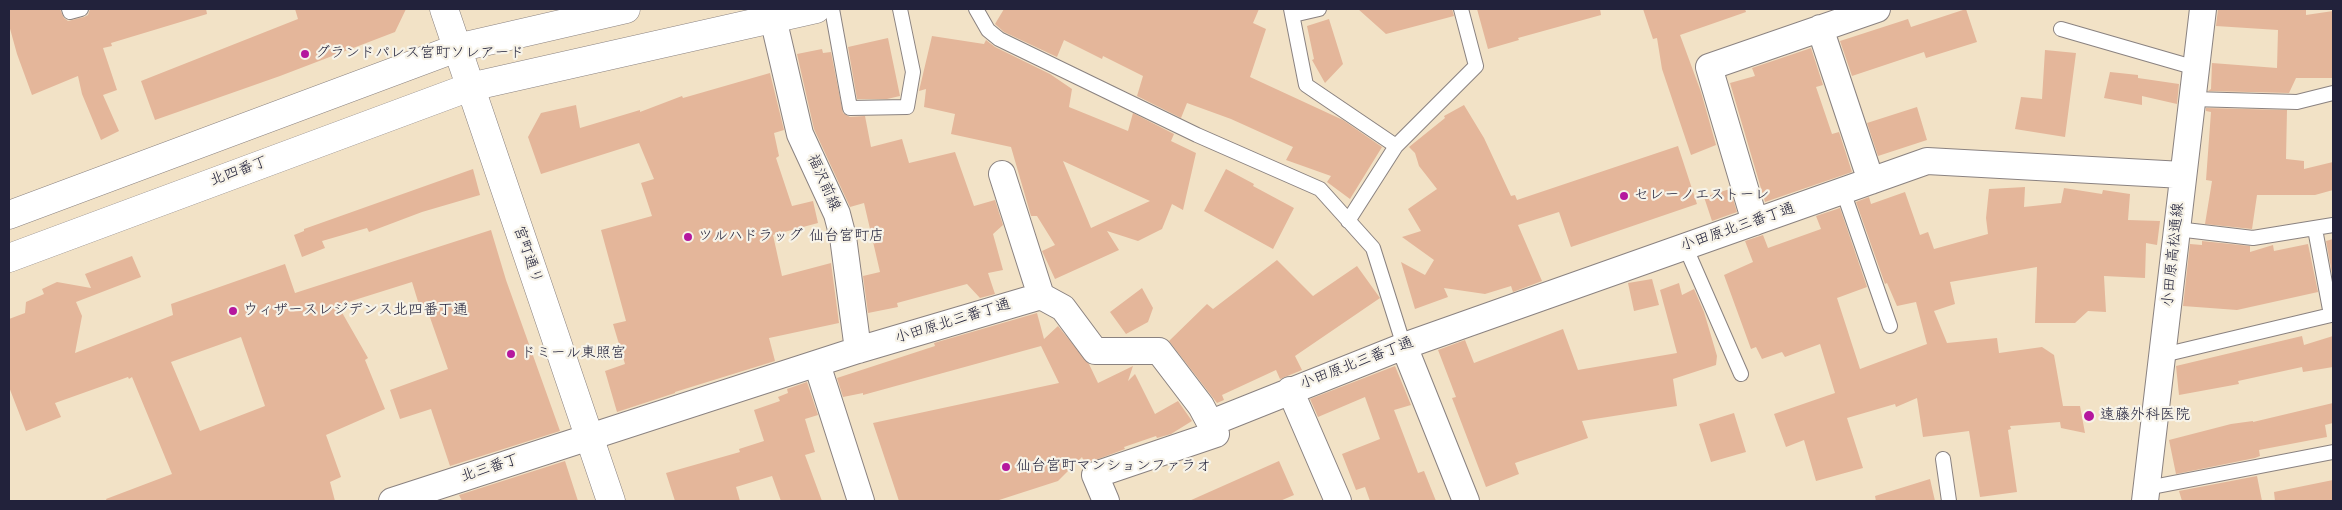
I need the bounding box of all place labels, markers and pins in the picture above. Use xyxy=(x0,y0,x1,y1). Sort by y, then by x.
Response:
place label: グランドパレス宮町ソレアード xyxy=(315,45,524,63)
marker: グランドパレス宮町ソレアード xyxy=(299,48,311,60)
place label: セレーノエストーレ xyxy=(1634,187,1770,205)
marker: セレーノエストーレ xyxy=(1618,190,1630,202)
place label: ツルハドラッグ 仙台宮町店 xyxy=(698,228,884,246)
marker: ツルハドラッグ 仙台宮町店 xyxy=(682,231,694,243)
place label: ウィザースレジデンス北四番丁通 xyxy=(243,302,468,320)
marker: ウィザースレジデンス北四番丁通 xyxy=(227,305,239,317)
place label: ドミール東照宮 xyxy=(521,345,626,363)
marker: ドミール東照宮 xyxy=(505,348,517,360)
place label: 遠藤外科医院 xyxy=(2100,407,2190,425)
marker: 遠藤外科医院 xyxy=(2082,409,2096,423)
place label: 仙台宮町マンションファラオ xyxy=(1016,458,1211,476)
marker: 仙台宮町マンションファラオ xyxy=(1000,461,1012,473)

